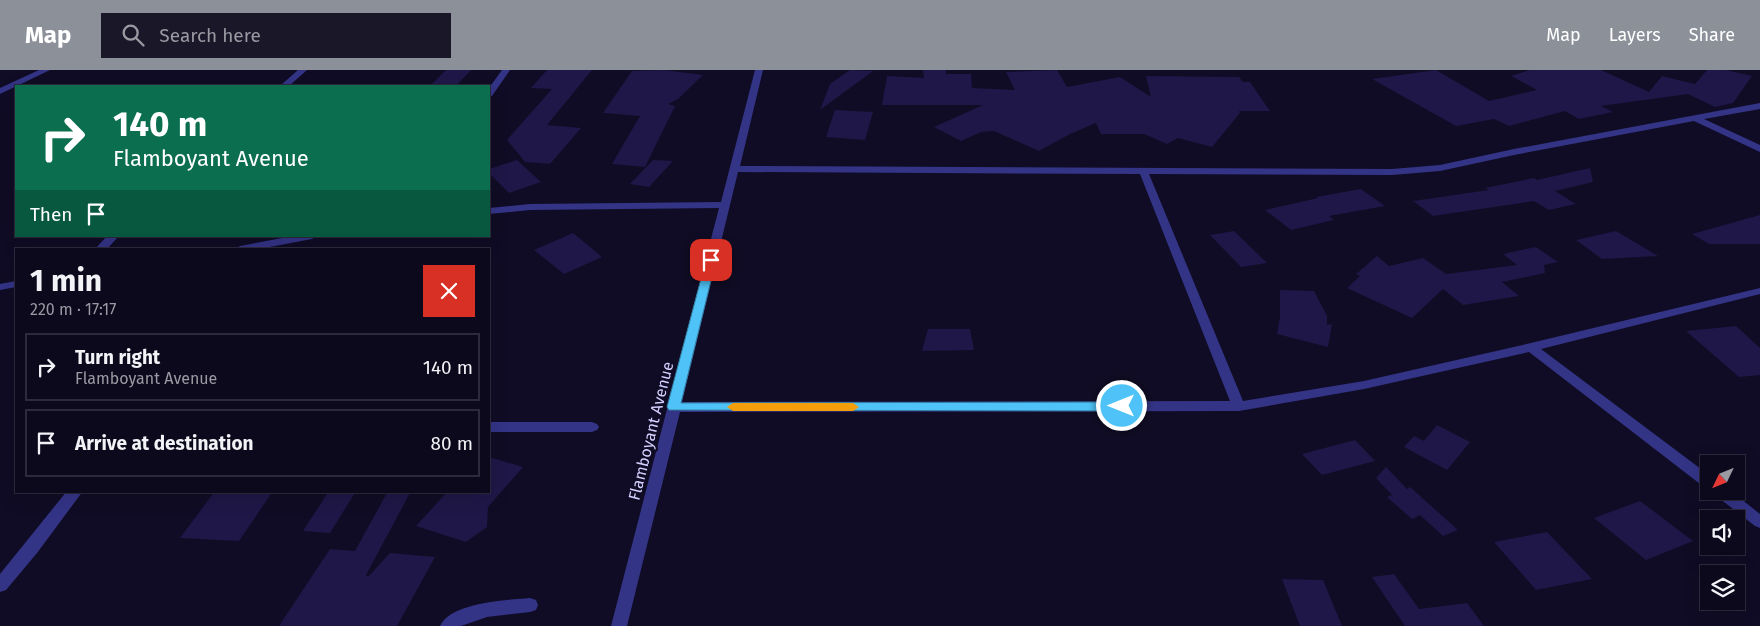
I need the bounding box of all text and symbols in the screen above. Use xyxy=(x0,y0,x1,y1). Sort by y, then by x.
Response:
search box xyxy=(101,13,451,58)
text: Map xyxy=(25,21,71,49)
icon: search xyxy=(119,21,147,49)
text: Search here xyxy=(159,24,261,47)
text: Map xyxy=(1546,24,1581,46)
text: Layers xyxy=(1609,24,1661,46)
text: Share xyxy=(1689,24,1735,46)
text: 140 m xyxy=(113,103,207,145)
icon: right xyxy=(30,105,95,170)
text: Flamboyant Avenue xyxy=(113,145,309,172)
icon: arrive xyxy=(82,200,110,228)
text: Then xyxy=(30,203,72,226)
pin xyxy=(690,239,732,281)
icon: arrive xyxy=(697,246,725,274)
text: 1 min xyxy=(30,263,102,299)
button: close xyxy=(423,265,475,317)
text: 220 m · 17:17 xyxy=(30,300,116,319)
text: Turn right xyxy=(75,346,160,369)
icon: right xyxy=(32,353,60,381)
text: 140 m xyxy=(423,356,473,379)
street label: Flamboyant Avenue xyxy=(625,360,677,502)
text: Flamboyant Avenue xyxy=(75,369,217,388)
position arrow xyxy=(1095,379,1147,431)
icon: arrive xyxy=(32,429,60,457)
text: Arrive at destination xyxy=(75,432,254,455)
text: 80 m xyxy=(431,432,473,455)
north arrow xyxy=(1700,455,1745,500)
map controls xyxy=(1700,455,1745,610)
button: sound xyxy=(1700,510,1745,555)
button: layers xyxy=(1700,565,1745,610)

